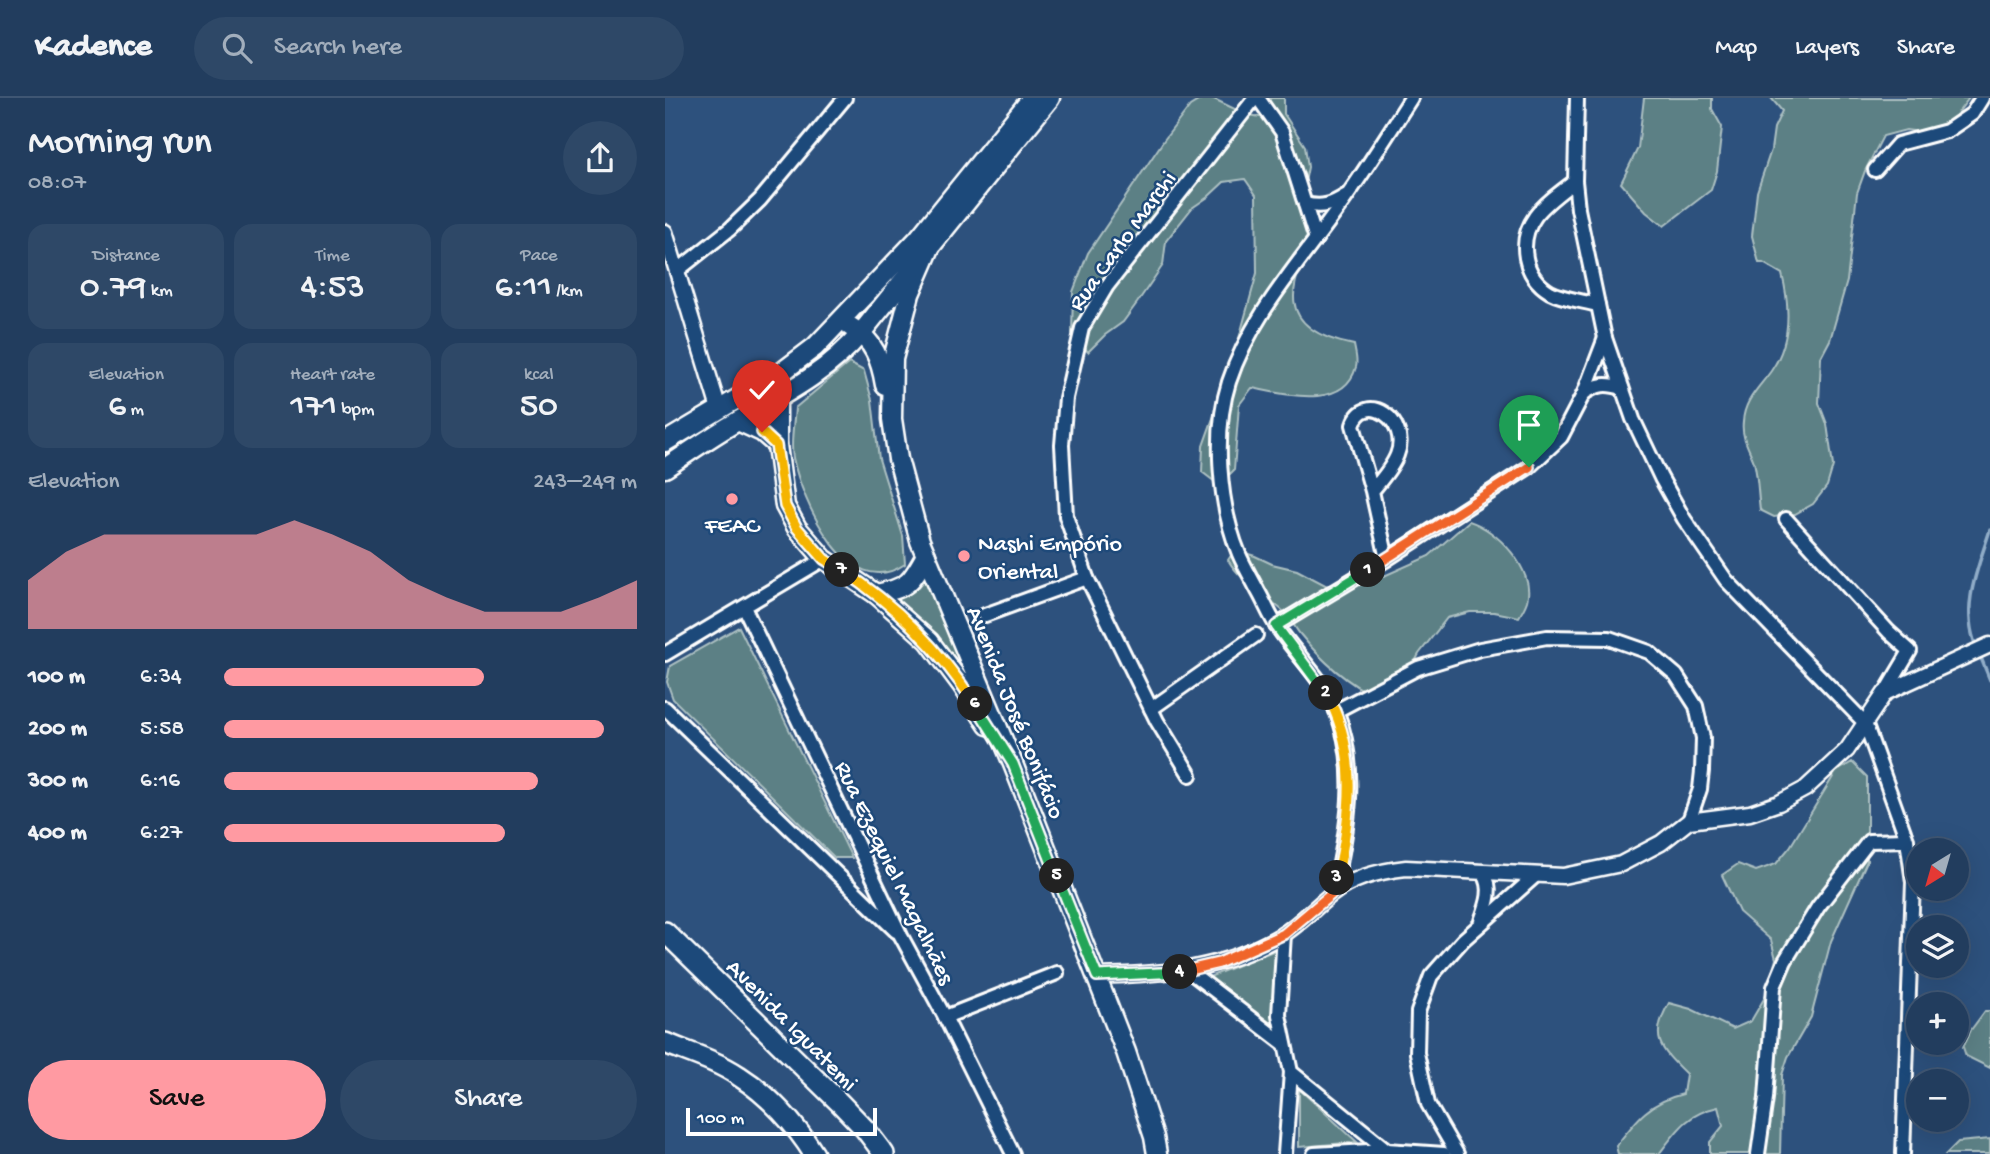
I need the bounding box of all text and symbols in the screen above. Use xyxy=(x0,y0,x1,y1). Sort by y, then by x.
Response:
search box xyxy=(194,17,684,80)
text: Kadence xyxy=(35,29,152,67)
icon: search xyxy=(218,29,256,67)
text: Search here xyxy=(274,33,402,64)
text: Map xyxy=(1715,34,1757,63)
text: Layers xyxy=(1795,34,1859,63)
text: Share xyxy=(1897,34,1955,63)
button: share xyxy=(563,121,637,195)
text: Morning run xyxy=(28,122,212,166)
street label: Rua Carlo Marchi xyxy=(1063,166,1184,318)
text: 08:07 xyxy=(28,170,86,197)
text: Distance xyxy=(93,245,160,268)
text: Time xyxy=(315,245,350,268)
text: Pace xyxy=(520,245,557,268)
text: 0.79 xyxy=(80,268,146,309)
text: 4:53 xyxy=(300,268,365,309)
text: 6:11 xyxy=(495,268,552,309)
text: km xyxy=(146,280,173,303)
text: /km xyxy=(552,280,583,303)
pin xyxy=(732,360,792,432)
text: Elevation xyxy=(88,364,164,387)
text: Heart rate xyxy=(290,364,375,387)
text: kcal xyxy=(524,364,554,387)
icon: check xyxy=(743,371,781,409)
text: 6 xyxy=(108,387,126,428)
text: 171 xyxy=(291,387,337,428)
text: 50 xyxy=(520,387,558,428)
pin xyxy=(1499,395,1559,467)
text: m xyxy=(126,399,144,422)
text: bpm xyxy=(337,399,374,422)
icon: arrive xyxy=(1510,406,1548,444)
text: Elevation xyxy=(28,469,119,496)
text: 243–249 m xyxy=(533,469,637,496)
marker: FEAC xyxy=(724,491,740,507)
place label: FEAC xyxy=(704,513,761,542)
place label: Nashi Empório Oriental xyxy=(978,531,1122,588)
marker: Nashi Empório Oriental xyxy=(956,548,972,564)
pin: 7 xyxy=(825,552,859,588)
pin: 1 xyxy=(1351,552,1385,588)
text: 7 xyxy=(837,558,846,581)
text: 1 xyxy=(1364,558,1371,581)
street label: Avenida José Bonifácio xyxy=(958,603,1070,824)
text: 100 m xyxy=(28,664,85,691)
text: 6:34 xyxy=(140,664,182,691)
pin: 2 xyxy=(1309,676,1343,710)
text: 2 xyxy=(1321,681,1330,704)
pin: 6 xyxy=(957,686,993,722)
text: 6 xyxy=(970,692,979,715)
text: 200 m xyxy=(28,716,87,743)
text: 5:58 xyxy=(140,716,184,743)
street label: Rua Ezequiel Magalhães xyxy=(826,757,960,991)
text: 300 m xyxy=(28,768,88,795)
text: 6:16 xyxy=(140,768,180,795)
text: 400 m xyxy=(28,820,87,847)
text: 6:27 xyxy=(140,820,182,847)
north arrow xyxy=(1906,838,1969,901)
map controls xyxy=(1906,838,1969,1132)
pin: 5 xyxy=(1039,858,1075,894)
pin: 3 xyxy=(1319,860,1355,896)
text: 5 xyxy=(1052,864,1062,887)
text: 3 xyxy=(1332,866,1341,889)
button: layers xyxy=(1906,915,1969,978)
street label: Avenida Iguatemi xyxy=(718,954,863,1099)
pin: 4 xyxy=(1163,954,1197,990)
text: 4 xyxy=(1175,960,1184,983)
button: + xyxy=(1906,992,1969,1055)
button: Save xyxy=(28,1060,326,1140)
button: Share xyxy=(340,1060,637,1140)
button: − xyxy=(1906,1069,1969,1132)
scale bar xyxy=(686,1105,877,1137)
text: 100 m xyxy=(697,1108,744,1131)

